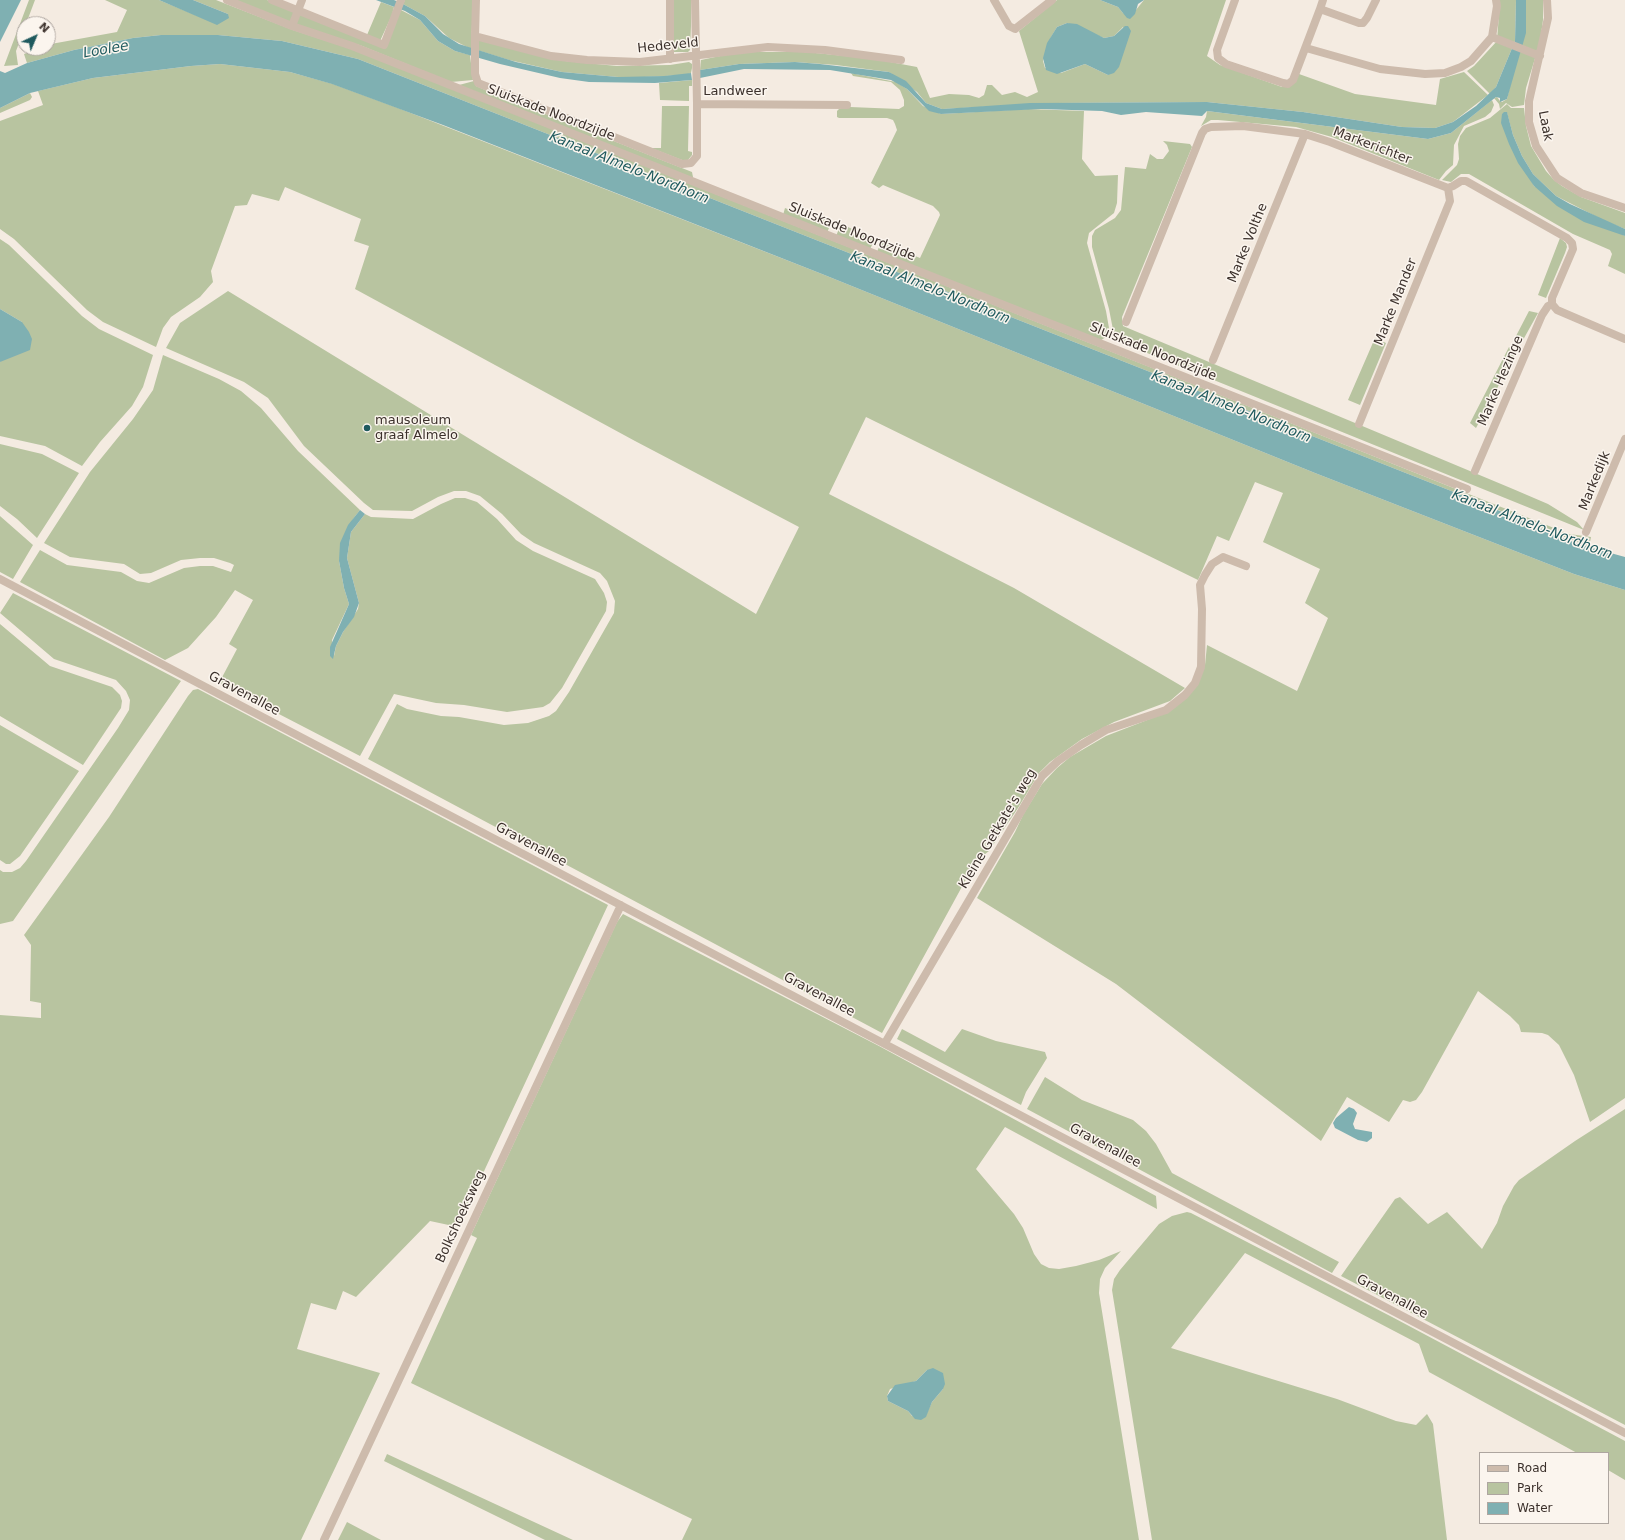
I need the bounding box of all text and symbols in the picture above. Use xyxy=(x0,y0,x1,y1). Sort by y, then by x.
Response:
north arrow xyxy=(16,16,56,56)
text: N xyxy=(36,20,52,36)
street label: Hedeveld xyxy=(637,35,699,57)
water label: Loolee xyxy=(82,38,130,62)
street label: Sluiskade Noordzijde xyxy=(485,81,617,145)
street label: Landweer xyxy=(703,84,767,100)
street label: Laak xyxy=(1534,109,1556,143)
street label: Markerichter xyxy=(1331,124,1413,168)
water label: Kanaal Almelo-Nordhorn xyxy=(547,128,711,208)
street label: Sluiskade Noordzijde xyxy=(786,199,918,265)
street label: Marke Volthe xyxy=(1225,201,1271,285)
water label: Kanaal Almelo-Nordhorn xyxy=(848,248,1012,328)
street label: Marke Mander xyxy=(1371,256,1421,348)
street label: Sluiskade Noordzijde xyxy=(1087,319,1219,385)
street label: Marke Hezinge xyxy=(1475,334,1527,428)
water label: Kanaal Almelo-Nordhorn xyxy=(1149,367,1313,447)
place label: mausoleum graaf Almelo xyxy=(375,413,458,444)
marker: mausoleum graaf Almelo xyxy=(362,423,372,433)
street label: Markedijk xyxy=(1576,449,1614,513)
water label: Kanaal Almelo-Nordhorn xyxy=(1449,487,1615,563)
street label: Gravenallee xyxy=(206,669,282,719)
street label: Kleine Getkate's weg xyxy=(956,766,1040,892)
street label: Gravenallee xyxy=(493,820,569,870)
street label: Gravenallee xyxy=(781,970,857,1020)
street label: Gravenallee xyxy=(1067,1121,1143,1171)
street label: Bolkshoeksweg xyxy=(433,1168,489,1266)
street label: Gravenallee xyxy=(1354,1272,1430,1322)
legend xyxy=(1479,1452,1609,1524)
text: Road xyxy=(1517,1461,1547,1475)
text: Park xyxy=(1517,1481,1543,1495)
text: Water xyxy=(1517,1501,1552,1515)

